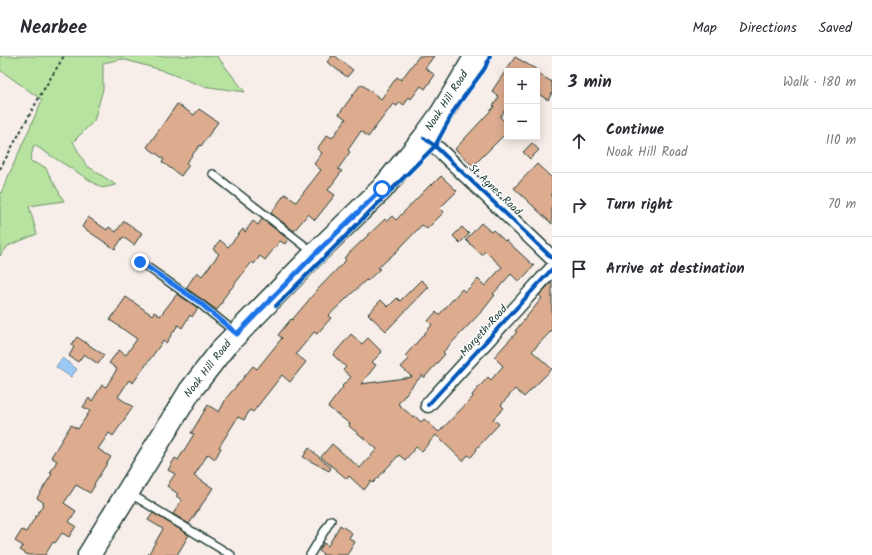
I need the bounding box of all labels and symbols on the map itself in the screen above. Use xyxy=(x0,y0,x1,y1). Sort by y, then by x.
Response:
street label: Noak Hill Road xyxy=(421,67,474,135)
street label: St Agnes Road xyxy=(464,160,526,221)
route start xyxy=(373,180,391,198)
route end xyxy=(131,253,149,271)
street label: Margeth Road xyxy=(456,301,513,361)
street label: Noak Hill Road xyxy=(180,336,237,402)

